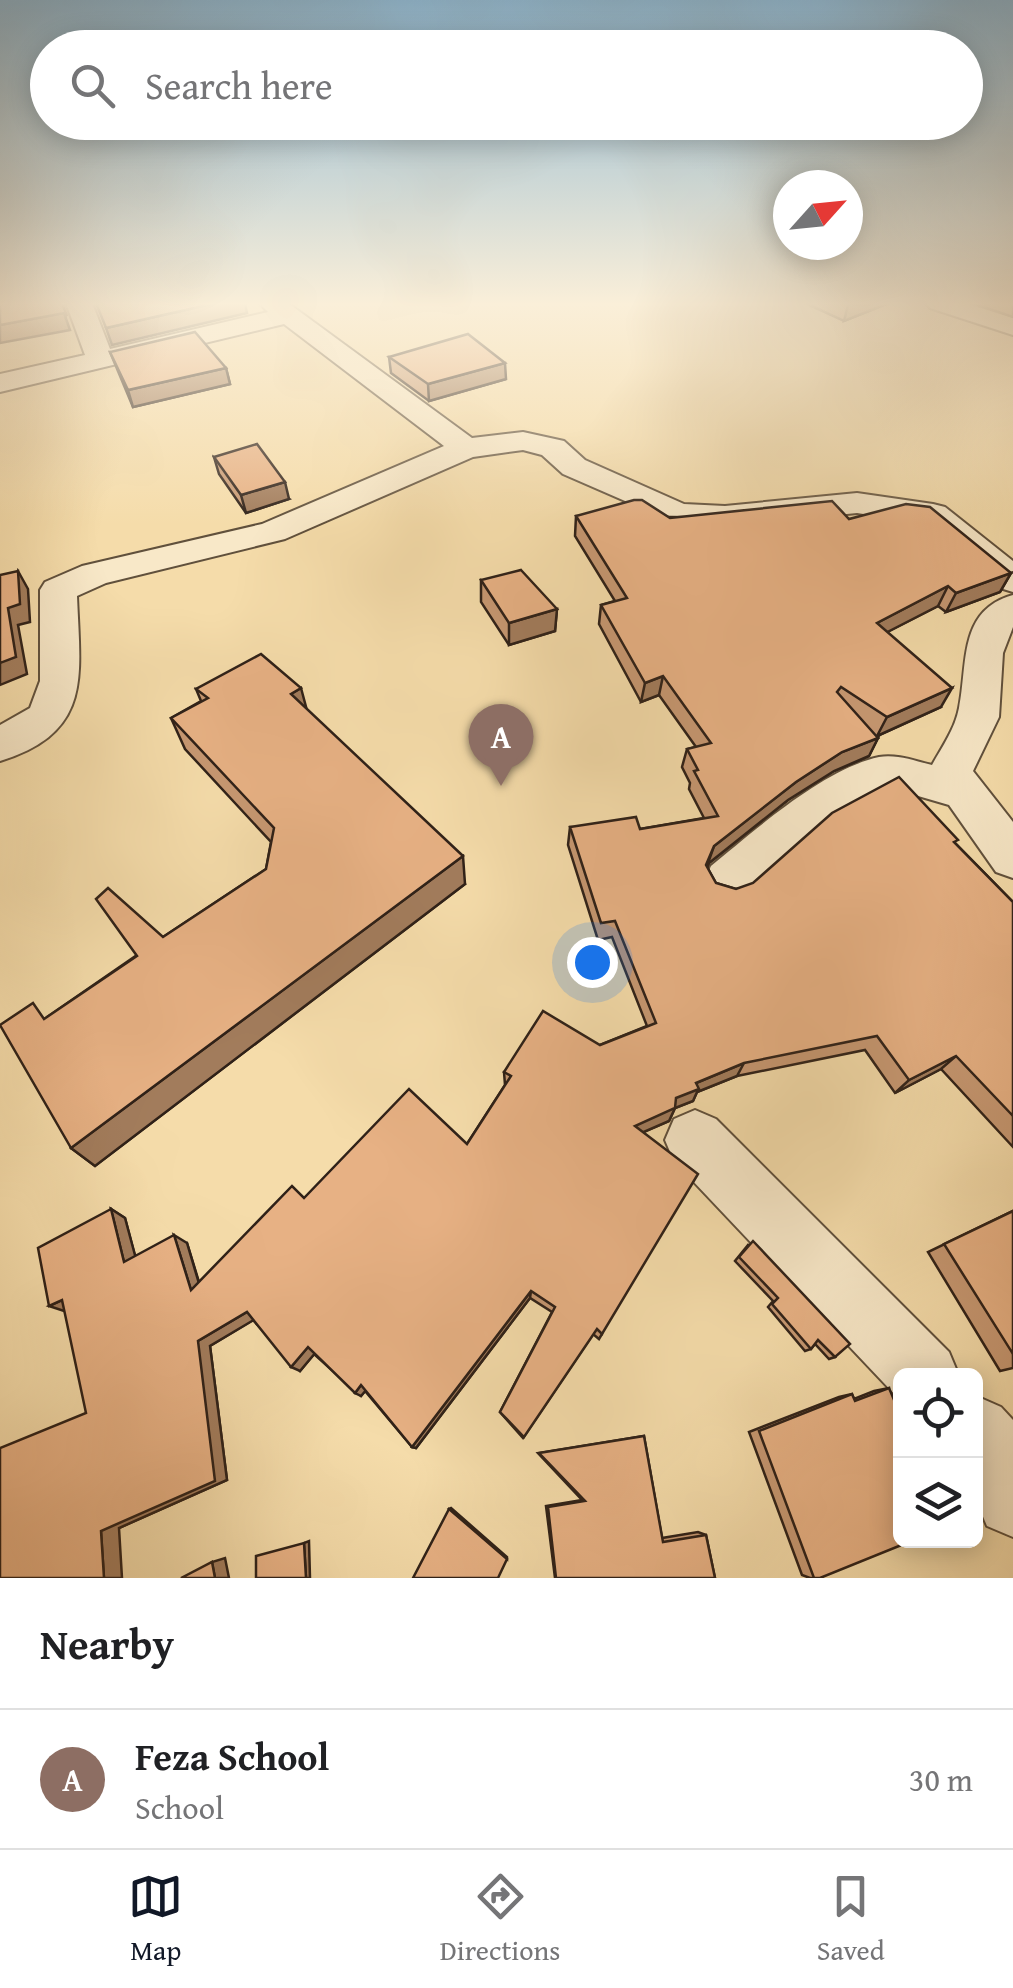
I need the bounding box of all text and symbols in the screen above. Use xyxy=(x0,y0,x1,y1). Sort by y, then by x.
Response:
search box xyxy=(30,30,983,140)
text: Search here xyxy=(145,57,333,113)
icon: search xyxy=(65,58,120,113)
north arrow xyxy=(773,170,863,260)
pin: A xyxy=(468,704,534,786)
your location xyxy=(567,937,618,988)
map controls xyxy=(893,1368,983,1548)
button: locate xyxy=(893,1368,983,1458)
button: layers xyxy=(893,1458,983,1548)
text: Nearby xyxy=(40,1613,174,1674)
text: Feza School xyxy=(135,1728,329,1784)
text: A xyxy=(62,1756,83,1803)
text: 30 m xyxy=(909,1756,973,1803)
text: School xyxy=(135,1784,224,1831)
tab: Map xyxy=(128,1869,183,1970)
tab: Directions xyxy=(440,1869,560,1970)
tab: Saved xyxy=(817,1869,885,1970)

